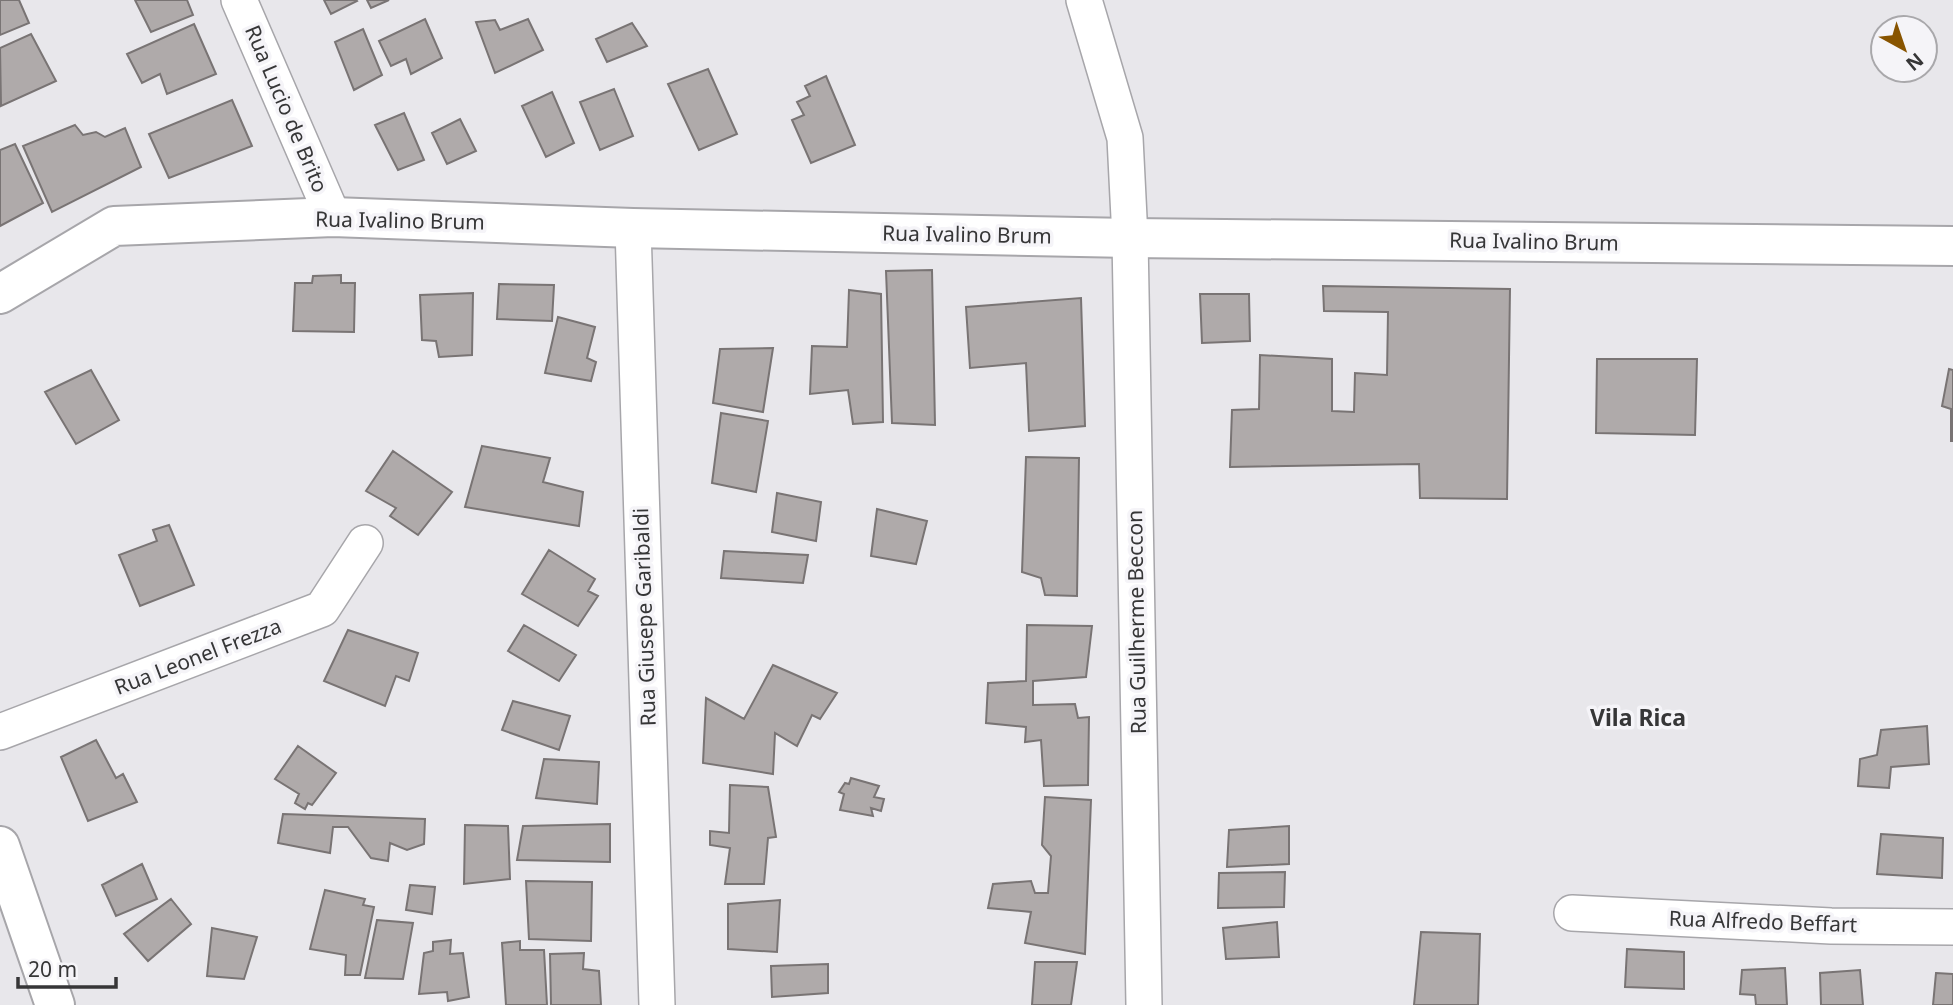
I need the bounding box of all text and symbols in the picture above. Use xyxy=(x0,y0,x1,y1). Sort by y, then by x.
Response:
north arrow xyxy=(1869,14,1939,84)
street label: Rua Lucio de Brito xyxy=(239,21,335,197)
text: N xyxy=(1901,47,1929,77)
street label: Rua Ivalino Brum xyxy=(315,205,485,235)
street label: Rua Ivalino Brum xyxy=(882,219,1052,249)
street label: Rua Ivalino Brum xyxy=(1449,226,1619,256)
street label: Rua Giusepe Garibaldi xyxy=(626,507,662,727)
street label: Rua Guilherme Beccon xyxy=(1120,510,1152,734)
street label: Rua Leonel Frezza xyxy=(110,611,285,701)
district label: Vila Rica xyxy=(1590,701,1686,733)
street label: Rua Alfredo Beffart xyxy=(1668,904,1858,938)
scale bar xyxy=(18,946,116,990)
text: 20 m xyxy=(28,955,77,983)

